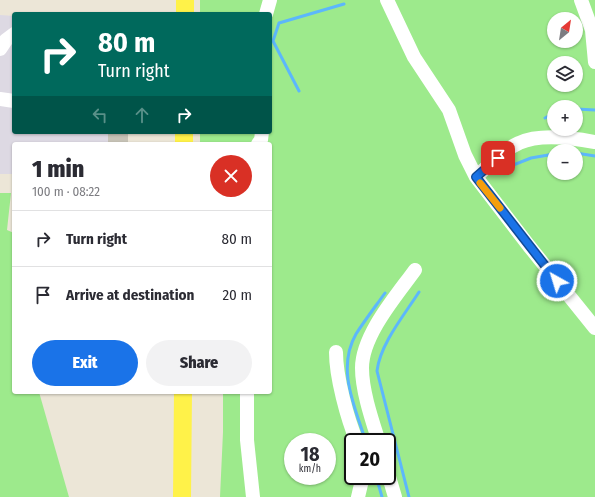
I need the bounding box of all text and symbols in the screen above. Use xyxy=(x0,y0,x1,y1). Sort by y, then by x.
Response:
north arrow xyxy=(547,12,583,48)
map controls xyxy=(547,12,583,180)
text: 80 m xyxy=(98,26,155,59)
icon: right xyxy=(32,28,84,80)
button: layers xyxy=(547,56,583,92)
text: Turn right xyxy=(98,60,170,82)
button: + xyxy=(547,100,583,136)
icon: left xyxy=(89,104,111,126)
icon: ahead xyxy=(131,104,153,126)
icon: right xyxy=(173,104,195,126)
pin xyxy=(481,141,515,175)
button: − xyxy=(547,144,583,180)
icon: arrive xyxy=(487,147,509,169)
text: 1 min xyxy=(32,155,84,183)
button: close xyxy=(210,155,252,197)
text: 100 m · 08:22 xyxy=(32,184,100,199)
icon: right xyxy=(32,228,54,250)
text: Turn right xyxy=(66,230,127,248)
text: 80 m xyxy=(222,230,252,248)
position arrow xyxy=(536,260,578,302)
icon: arrive xyxy=(32,284,54,306)
text: Arrive at destination xyxy=(66,286,194,304)
text: 20 m xyxy=(223,286,252,304)
button: Exit xyxy=(32,340,138,386)
button: Share xyxy=(146,340,252,386)
speed limit sign: 20 xyxy=(344,433,396,485)
text: 18 xyxy=(300,442,320,466)
text: km/h xyxy=(299,463,321,475)

